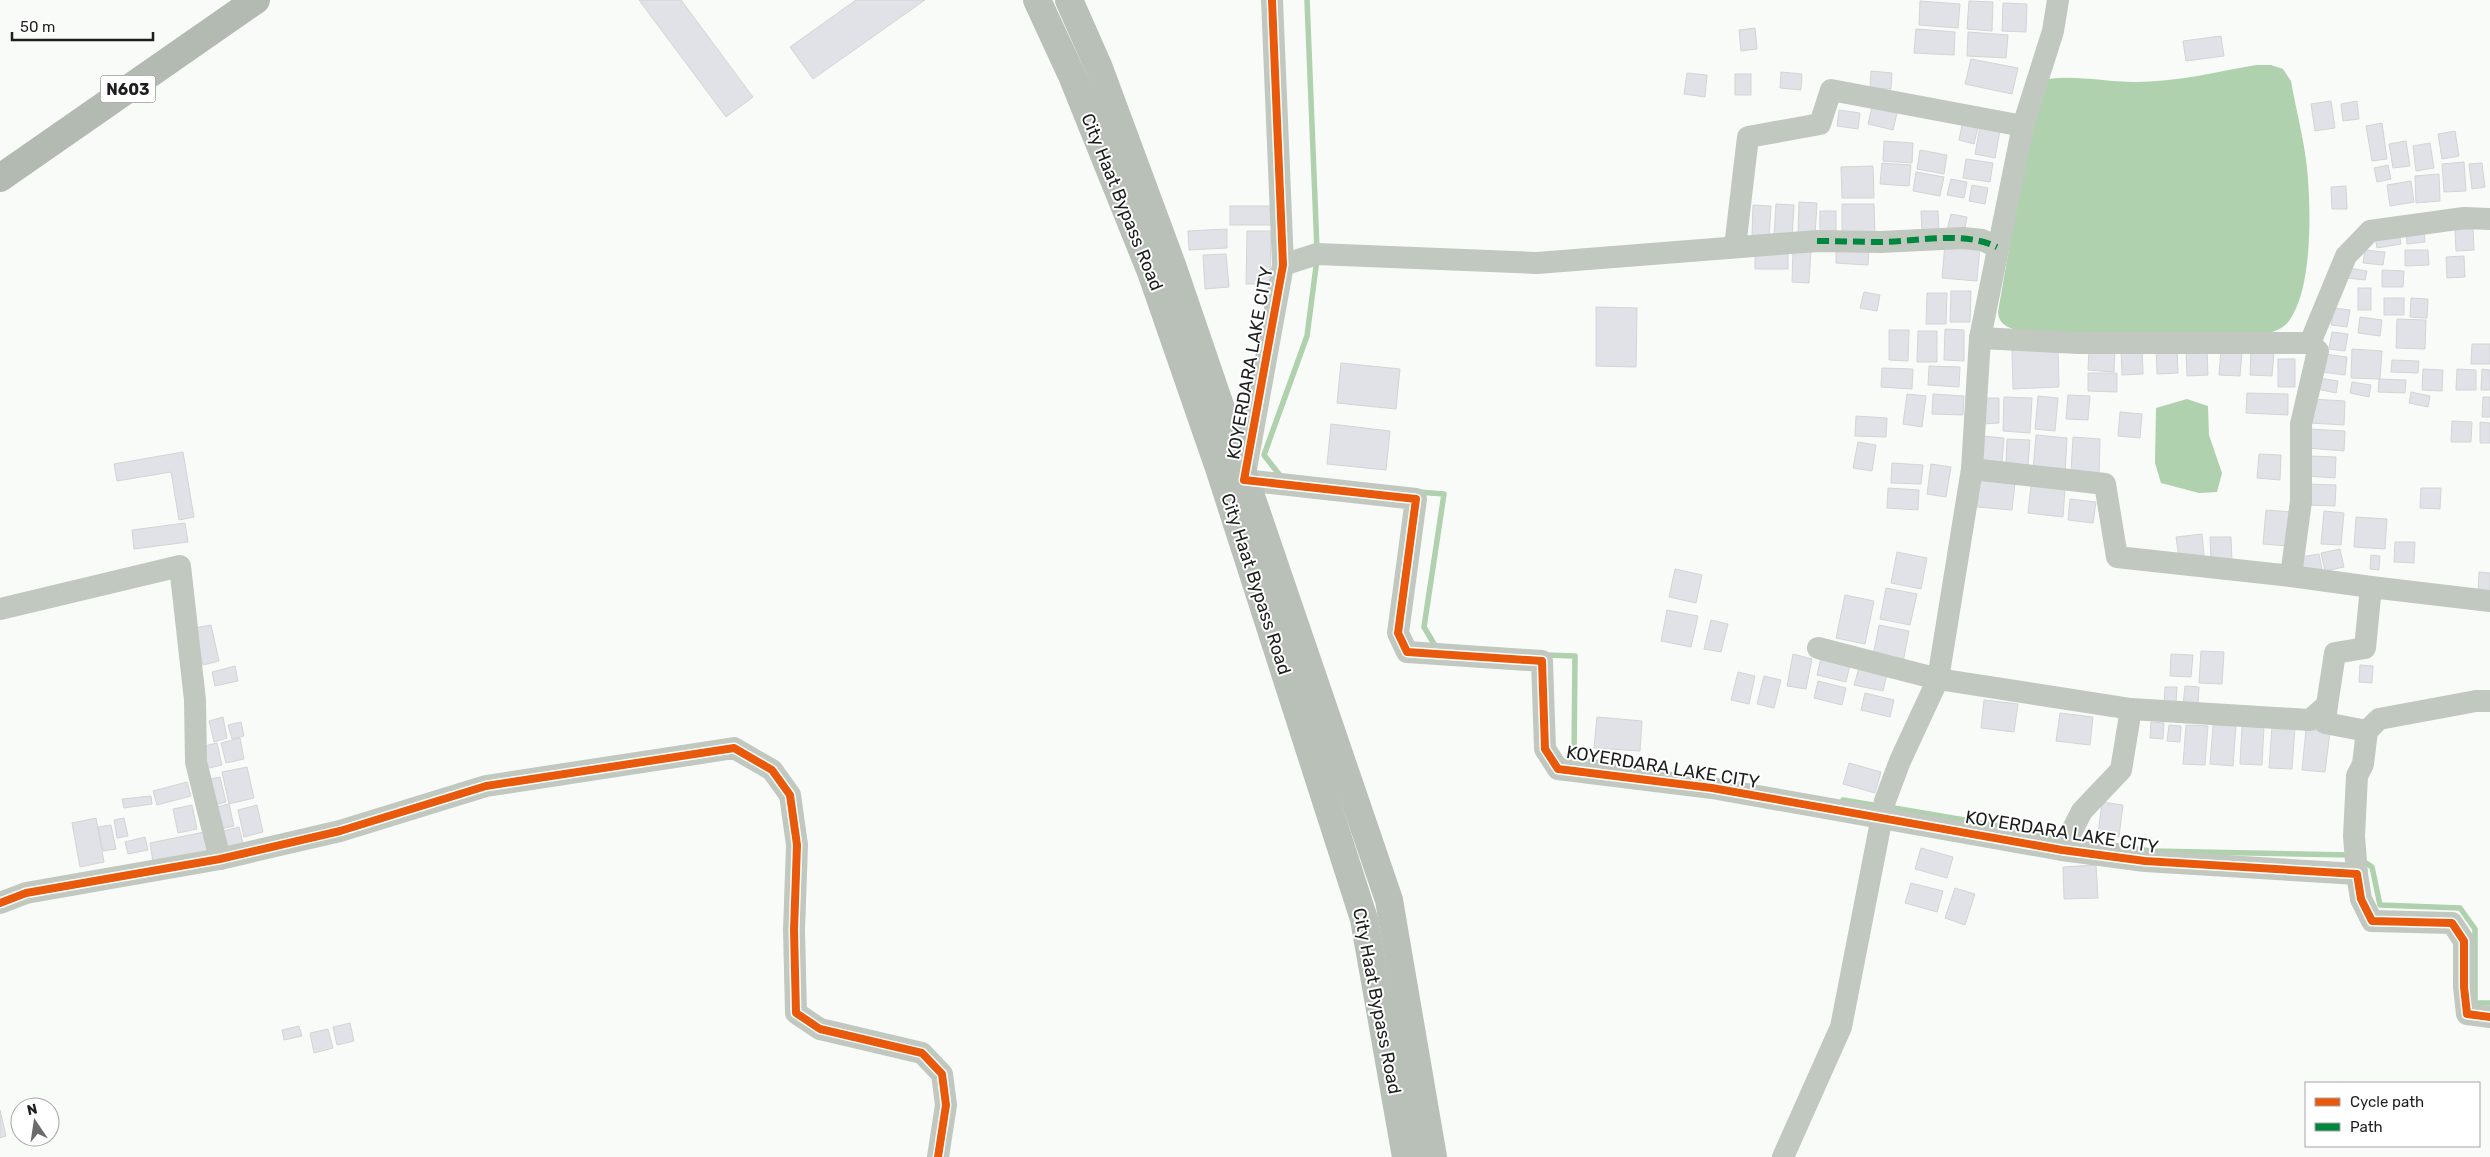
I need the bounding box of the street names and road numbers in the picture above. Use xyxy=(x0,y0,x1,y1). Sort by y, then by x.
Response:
road number: N603 xyxy=(100,76,156,102)
street label: City Haat Bypass Road xyxy=(1076,110,1168,294)
street label: KOYERDARA LAKE CITY xyxy=(1222,264,1278,461)
street label: City Haat Bypass Road xyxy=(1216,491,1296,677)
street label: KOYERDARA LAKE CITY xyxy=(1565,741,1762,793)
street label: KOYERDARA LAKE CITY xyxy=(1964,806,2161,858)
street label: City Haat Bypass Road xyxy=(1348,906,1406,1096)

